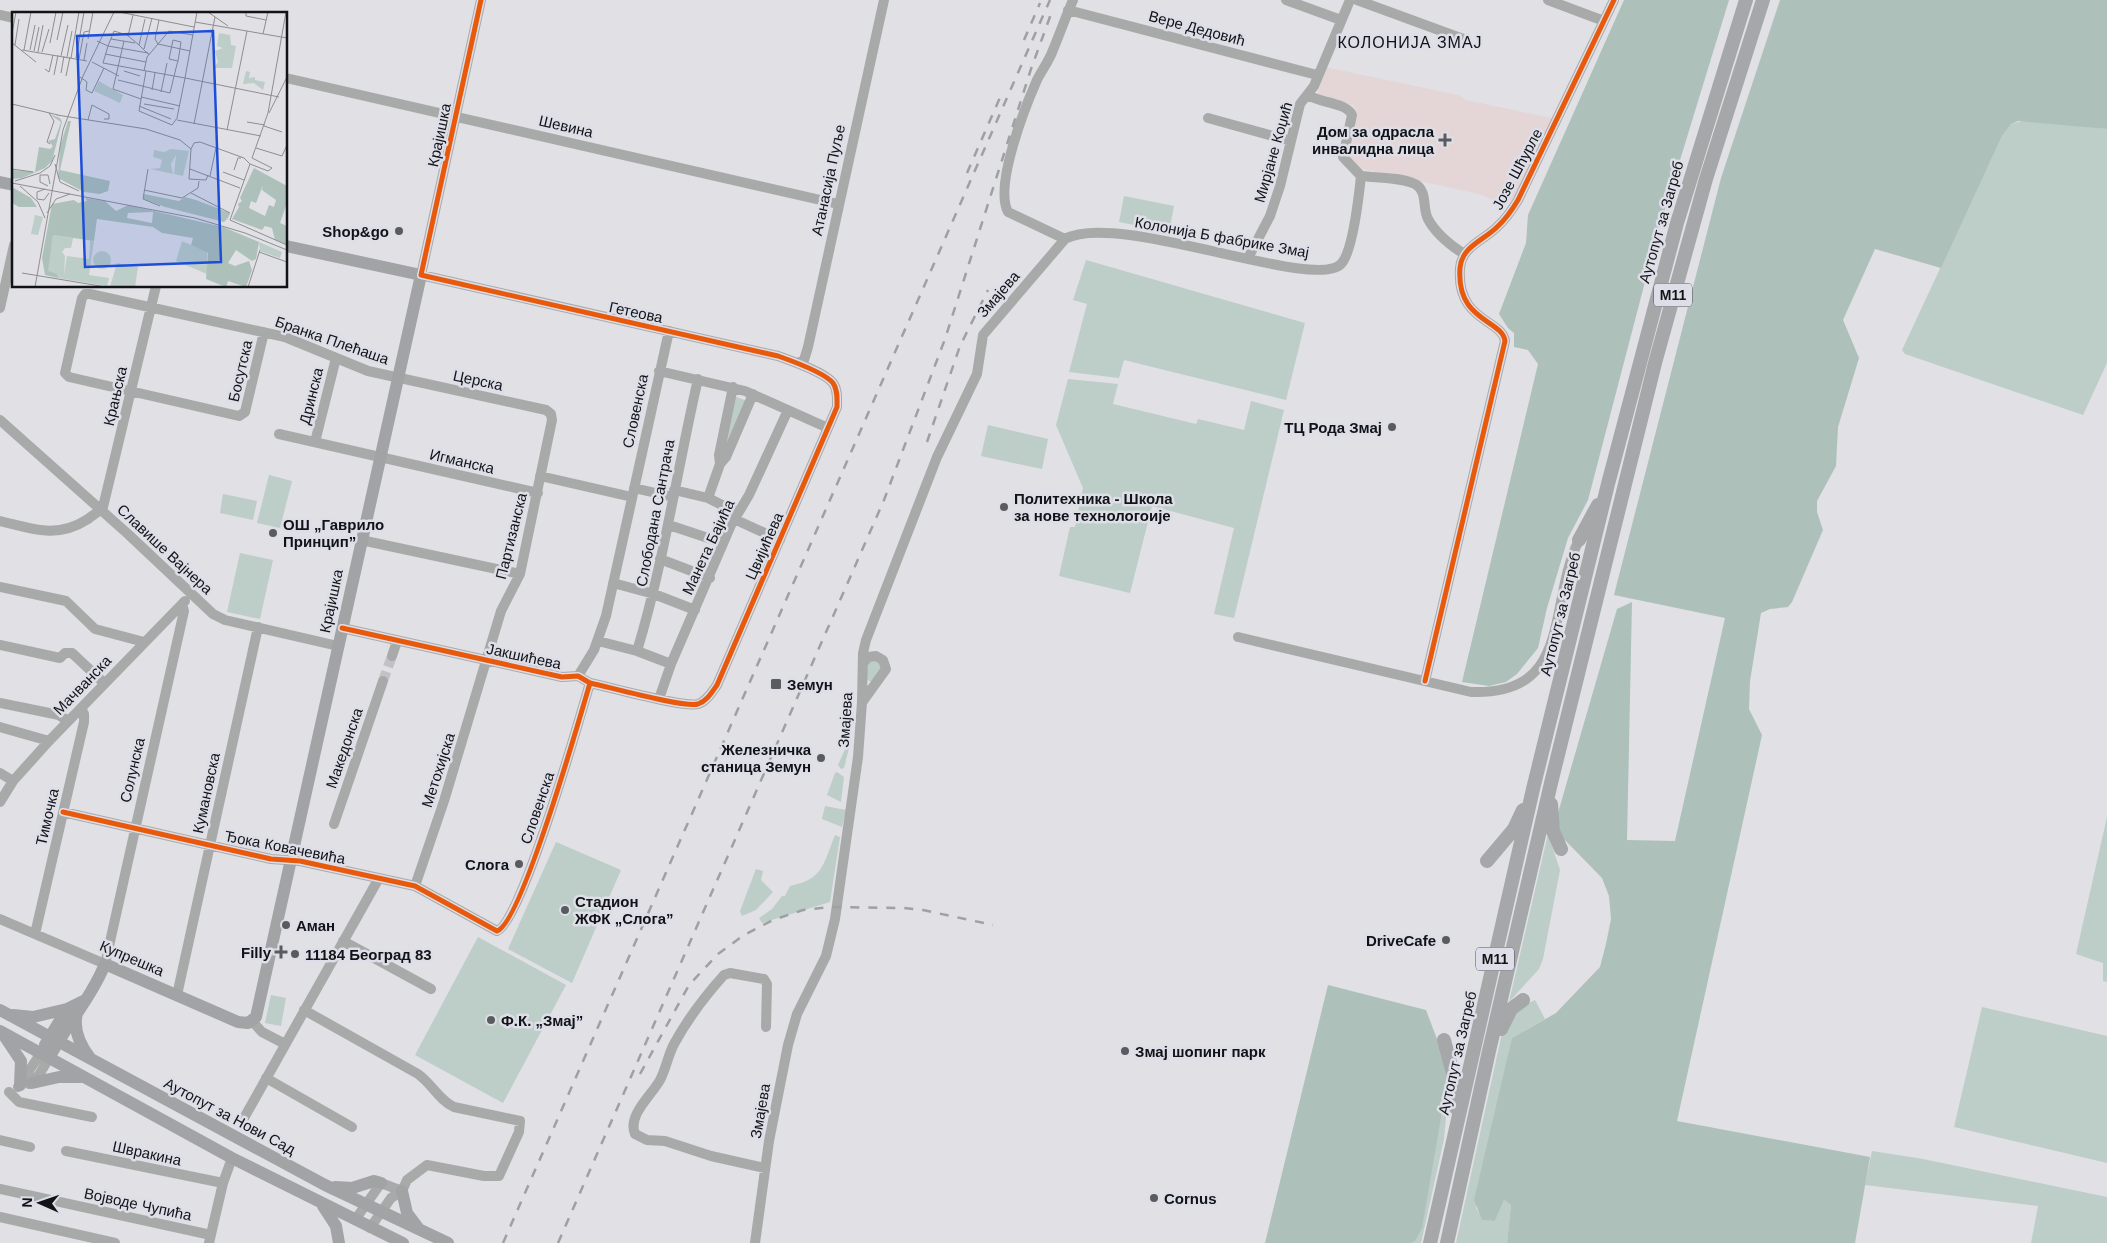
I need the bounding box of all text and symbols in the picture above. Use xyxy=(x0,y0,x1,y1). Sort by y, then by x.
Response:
street label: Вере Дедовић xyxy=(1147,7,1247,49)
inset map xyxy=(12,12,288,288)
district label: КОЛОНИЈА ЗМАЈ xyxy=(1337,34,1483,51)
street label: Мирјане Коџић xyxy=(1251,100,1295,204)
street label: Крајишка xyxy=(424,101,454,168)
street label: Шевина xyxy=(537,112,595,141)
street label: Атанасија Пуље xyxy=(808,123,848,237)
place label: Дом за одрасла инвалидна лица xyxy=(1312,123,1435,157)
street label: Јозе Шћурле xyxy=(1489,126,1545,212)
marker: Дом за одрасла инвалидна лица xyxy=(1438,133,1452,147)
street label: Аутопут за Загреб xyxy=(1635,159,1687,285)
street label: Колонија Б фабрике Змај xyxy=(1133,213,1311,261)
place label: Shop&go xyxy=(322,223,389,240)
marker: Shop&go xyxy=(393,225,405,237)
street label: Змајева xyxy=(973,267,1023,321)
road number: M11 xyxy=(1654,284,1692,306)
street label: Гетеова xyxy=(608,298,665,326)
street label: Бранка Плећаша xyxy=(273,313,392,368)
street label: Босутска xyxy=(225,338,255,403)
street label: Крањска xyxy=(100,364,130,427)
street label: Дринска xyxy=(296,365,326,426)
street label: Церска xyxy=(452,366,505,394)
street label: Словенска xyxy=(619,372,651,450)
place label: ТЦ Рода Змај xyxy=(1284,419,1382,436)
marker: ТЦ Рода Змај xyxy=(1386,421,1398,433)
street label: Слободана Сантрача xyxy=(632,437,678,588)
street label: Игманска xyxy=(428,445,497,477)
street label: Партизанска xyxy=(492,490,530,581)
place label: Политехника - Школа за нове технологоије xyxy=(1014,490,1173,524)
street label: Манета Бајића xyxy=(679,496,738,597)
street label: Славише Вајнера xyxy=(114,501,217,598)
marker: Политехника - Школа за нове технологоије xyxy=(998,501,1010,513)
street label: Цвијићева xyxy=(742,509,787,582)
place label: ОШ „Гаврило Принцип” xyxy=(283,516,384,550)
marker: ОШ „Гаврило Принцип” xyxy=(267,527,279,539)
street label: Аутопут за Загреб xyxy=(1536,551,1584,677)
street label: Крајишка xyxy=(316,567,346,634)
street label: Јакшићева xyxy=(485,640,563,672)
street label: Мачванска xyxy=(50,651,115,718)
place label: Земун xyxy=(787,676,833,693)
marker: Земун xyxy=(769,677,783,691)
street label: Змајева xyxy=(835,691,855,748)
street label: Македонска xyxy=(322,705,366,790)
street label: Метохијска xyxy=(418,730,458,809)
street label: Солунска xyxy=(116,735,148,804)
place label: Железничка станица Земун xyxy=(701,741,812,775)
street label: Кумановска xyxy=(189,751,223,835)
marker: Железничка станица Земун xyxy=(815,752,827,764)
street label: Словенска xyxy=(517,769,558,846)
street label: Тимочка xyxy=(32,786,62,847)
street label: Ђока Ковачевића xyxy=(223,827,348,867)
place label: Слога xyxy=(465,856,510,873)
marker: Слога xyxy=(513,858,525,870)
place label: Стадион ЖФК „Слога” xyxy=(574,893,674,927)
marker: Стадион ЖФК „Слога” xyxy=(559,904,571,916)
place label: Аман xyxy=(296,917,335,934)
marker: Аман xyxy=(280,919,292,931)
place label: DriveCafe xyxy=(1366,932,1436,949)
marker: DriveCafe xyxy=(1440,934,1452,946)
street label: Купрешка xyxy=(97,937,167,979)
place label: Filly xyxy=(241,944,272,961)
marker: Filly xyxy=(275,946,287,958)
place label: 11184 Београд 83 xyxy=(305,946,432,963)
marker: 11184 Београд 83 xyxy=(289,948,301,960)
road number: M11 xyxy=(1476,948,1514,971)
street label: Аутопут за Загреб xyxy=(1434,989,1480,1117)
place label: Ф.К. „Змај” xyxy=(501,1012,583,1029)
marker: Ф.К. „Змај” xyxy=(485,1014,497,1026)
place label: Змај шопинг парк xyxy=(1135,1043,1266,1060)
marker: Змај шопинг парк xyxy=(1119,1045,1131,1057)
street label: Аутопут за Нови Сад xyxy=(161,1074,299,1158)
street label: Змајева xyxy=(747,1082,773,1140)
street label: Швракина xyxy=(111,1137,184,1169)
north arrow xyxy=(15,1178,65,1228)
street label: Војводе Чупића xyxy=(83,1184,194,1224)
place label: Cornus xyxy=(1164,1190,1217,1207)
marker: Cornus xyxy=(1148,1192,1160,1204)
text: N xyxy=(19,1197,35,1208)

